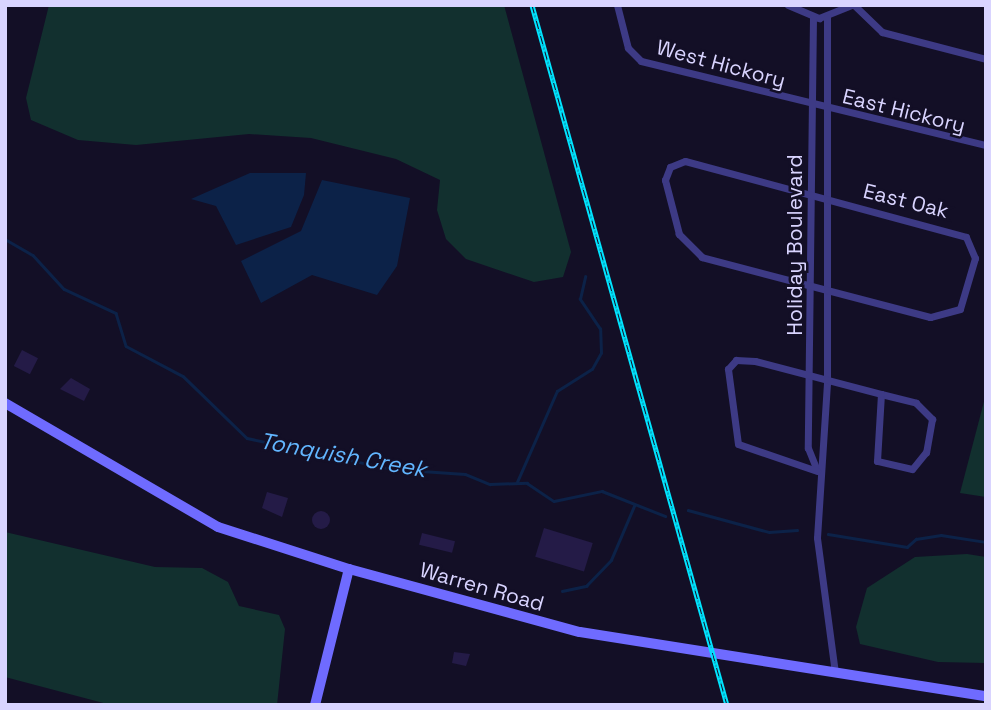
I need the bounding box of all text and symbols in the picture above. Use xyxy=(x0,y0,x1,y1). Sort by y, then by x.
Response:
street label: West Hickory xyxy=(654,35,788,93)
street label: East Hickory xyxy=(840,84,968,138)
street label: Holiday Boulevard xyxy=(782,154,808,336)
street label: East Oak xyxy=(861,178,951,224)
water label: Tonquish Creek xyxy=(257,427,429,483)
street label: Warren Road xyxy=(417,557,547,617)

